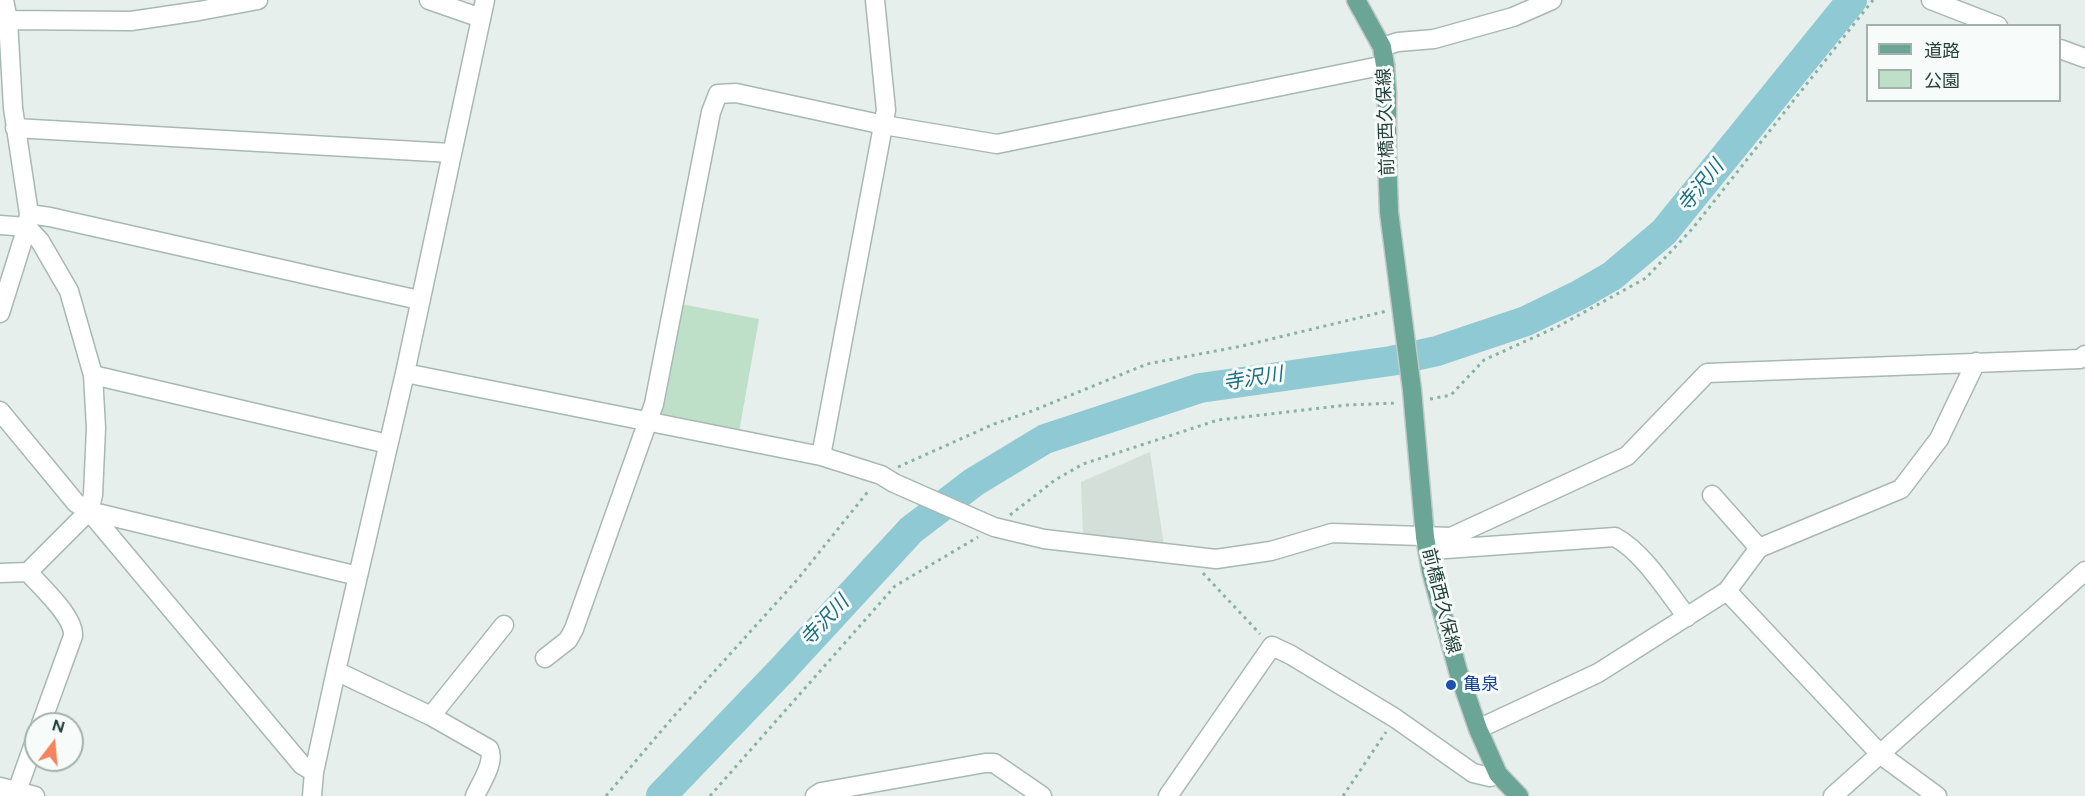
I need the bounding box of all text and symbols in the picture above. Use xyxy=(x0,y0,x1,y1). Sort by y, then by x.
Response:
legend xyxy=(1866,24,2061,102)
text: 道路 xyxy=(1924,40,1960,62)
street label: 前橋西久保線 xyxy=(1373,68,1399,176)
text: 公園 xyxy=(1924,70,1960,92)
water label: 寺沢川 xyxy=(1673,155,1729,217)
water label: 寺沢川 xyxy=(1221,362,1285,396)
street label: 前橋西久保線 xyxy=(1417,546,1465,656)
water label: 寺沢川 xyxy=(796,591,854,651)
place label: 亀泉 xyxy=(1463,674,1499,696)
marker: 亀泉 xyxy=(1444,678,1458,692)
north arrow xyxy=(24,712,84,772)
text: N xyxy=(50,715,67,737)

